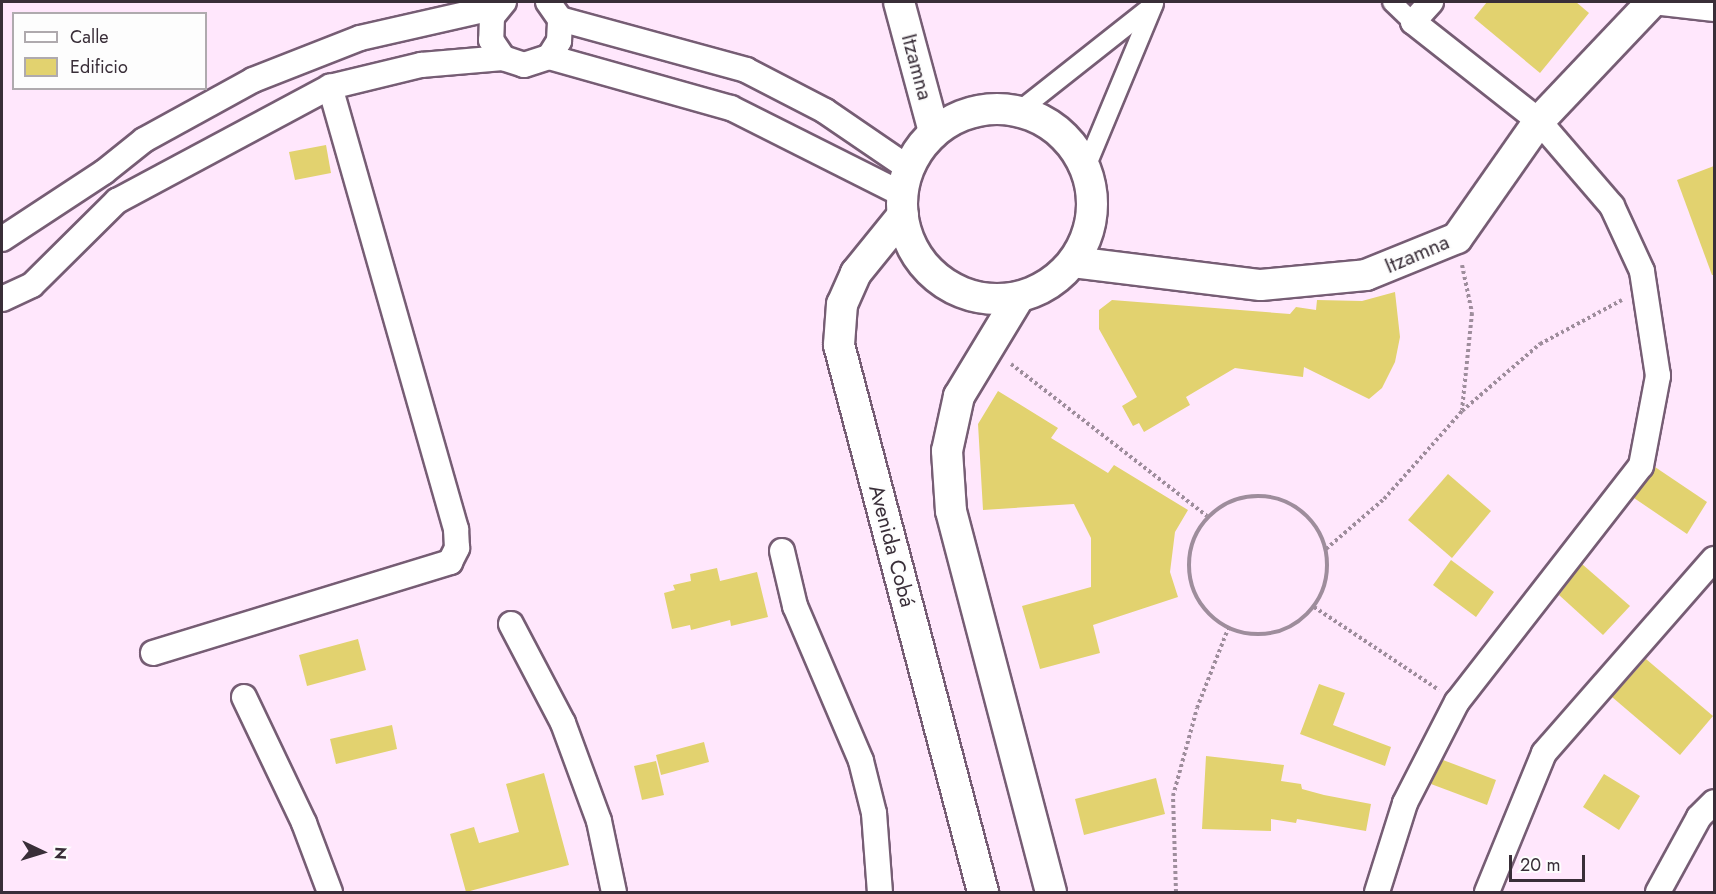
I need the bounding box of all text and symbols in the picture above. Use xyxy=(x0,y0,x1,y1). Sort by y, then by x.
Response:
legend xyxy=(12,12,207,90)
text: Calle xyxy=(70,24,109,50)
street label: Itzamna xyxy=(896,31,938,103)
text: Edificio xyxy=(70,54,128,80)
street label: Itzamna xyxy=(1381,229,1453,279)
street label: Avenida Cobá xyxy=(864,482,920,610)
north arrow xyxy=(12,822,72,882)
scale bar xyxy=(1512,843,1588,881)
text: N xyxy=(49,846,72,860)
text: 20 m xyxy=(1520,852,1560,878)

